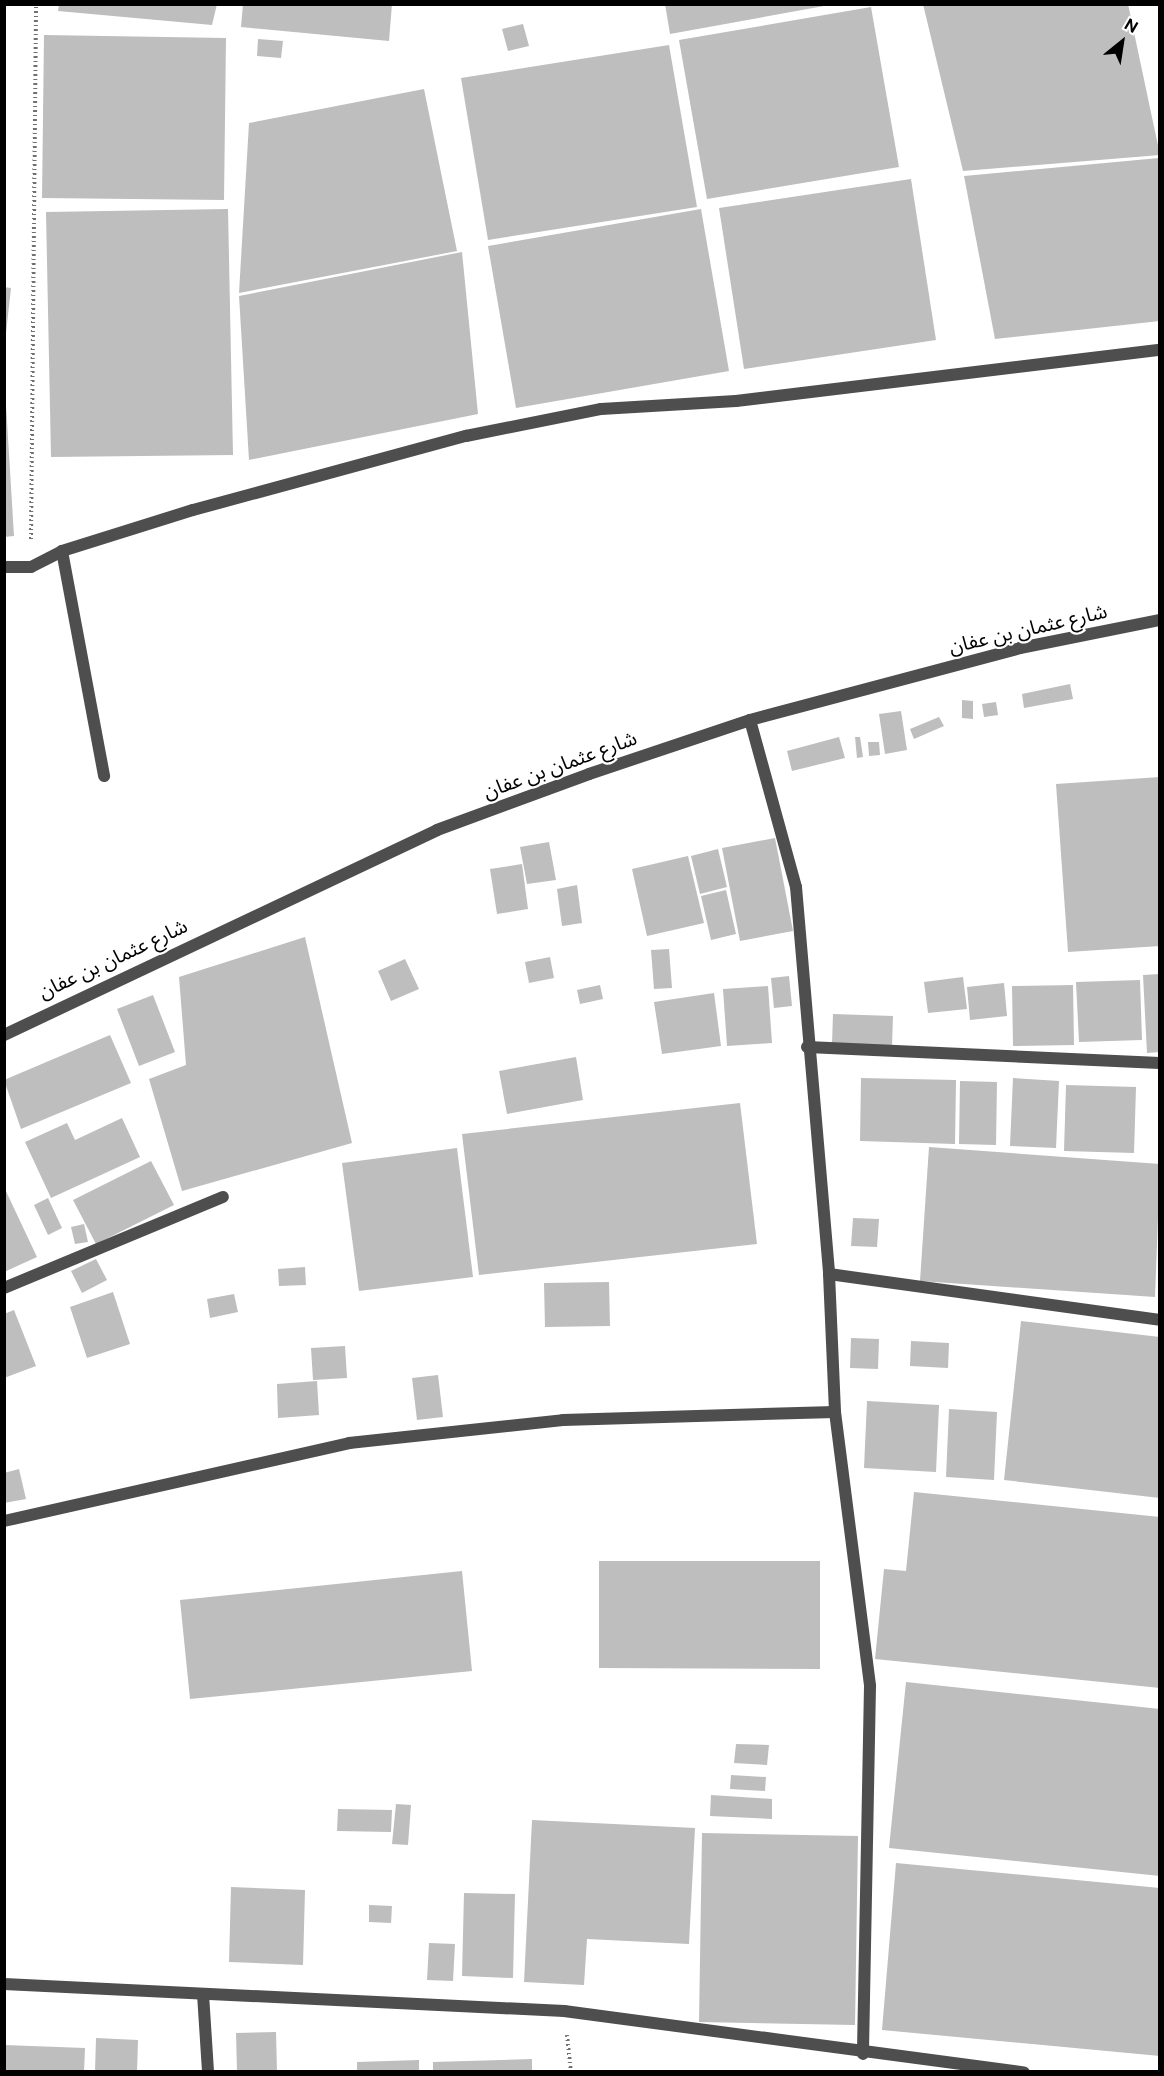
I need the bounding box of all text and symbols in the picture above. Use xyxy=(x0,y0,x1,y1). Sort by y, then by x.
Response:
north arrow xyxy=(1092,12,1152,72)
text: N xyxy=(1121,15,1141,37)
street label: شارع عثمان بن عفان xyxy=(947,599,1109,659)
street label: شارع عثمان بن عفان xyxy=(480,726,640,804)
street label: شارع عثمان بن عفان xyxy=(35,914,191,1004)

